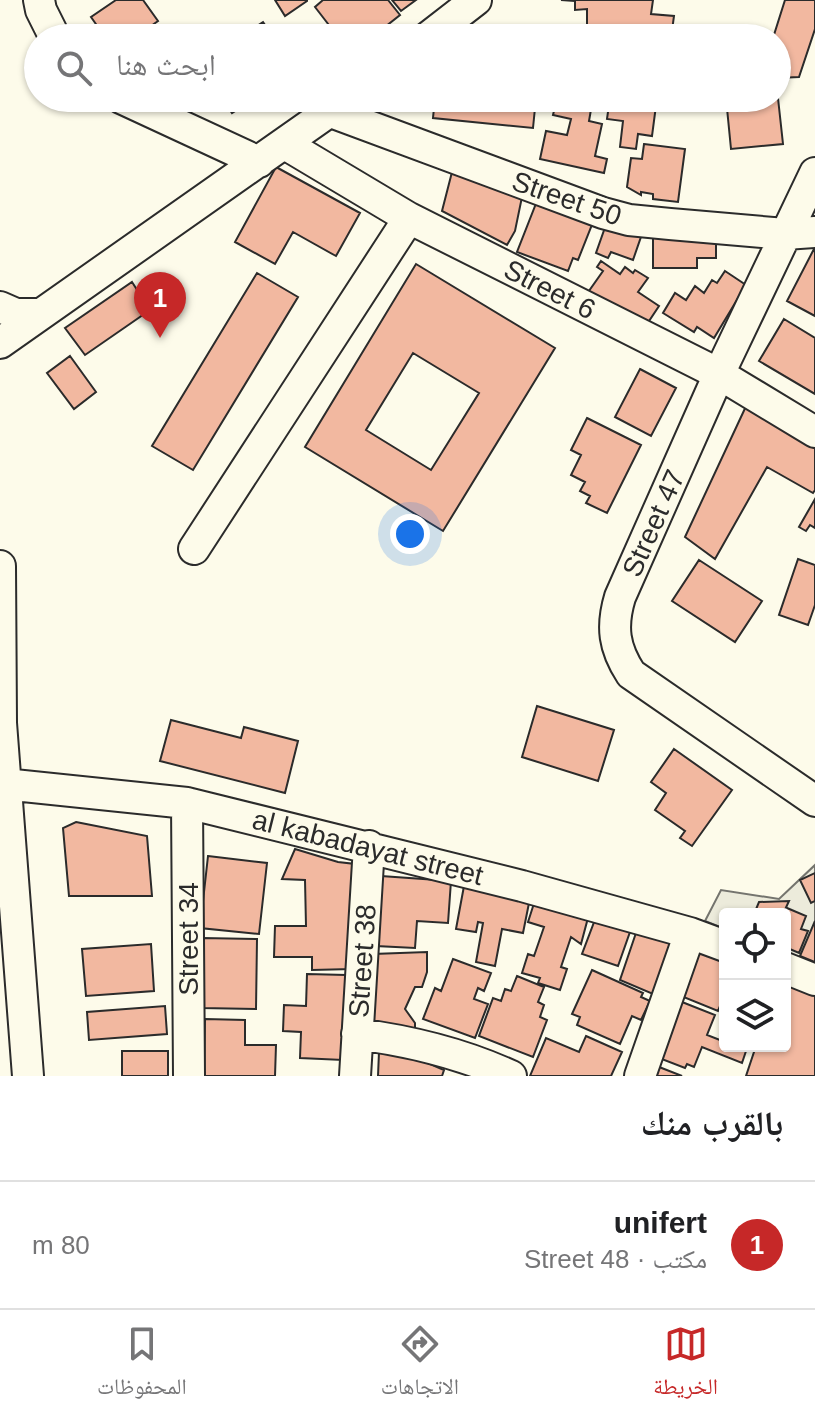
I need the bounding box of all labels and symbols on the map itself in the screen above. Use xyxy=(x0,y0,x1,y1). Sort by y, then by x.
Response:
street label: Street 50 xyxy=(508,165,626,232)
street label: Street 6 xyxy=(499,253,600,326)
pin: 1 xyxy=(134,272,186,338)
street label: Street 47 xyxy=(616,465,691,581)
your location xyxy=(390,514,430,554)
street label: al kabadayat street xyxy=(249,804,487,891)
street label: Street 34 xyxy=(173,882,204,996)
street label: Street 38 xyxy=(343,903,382,1019)

